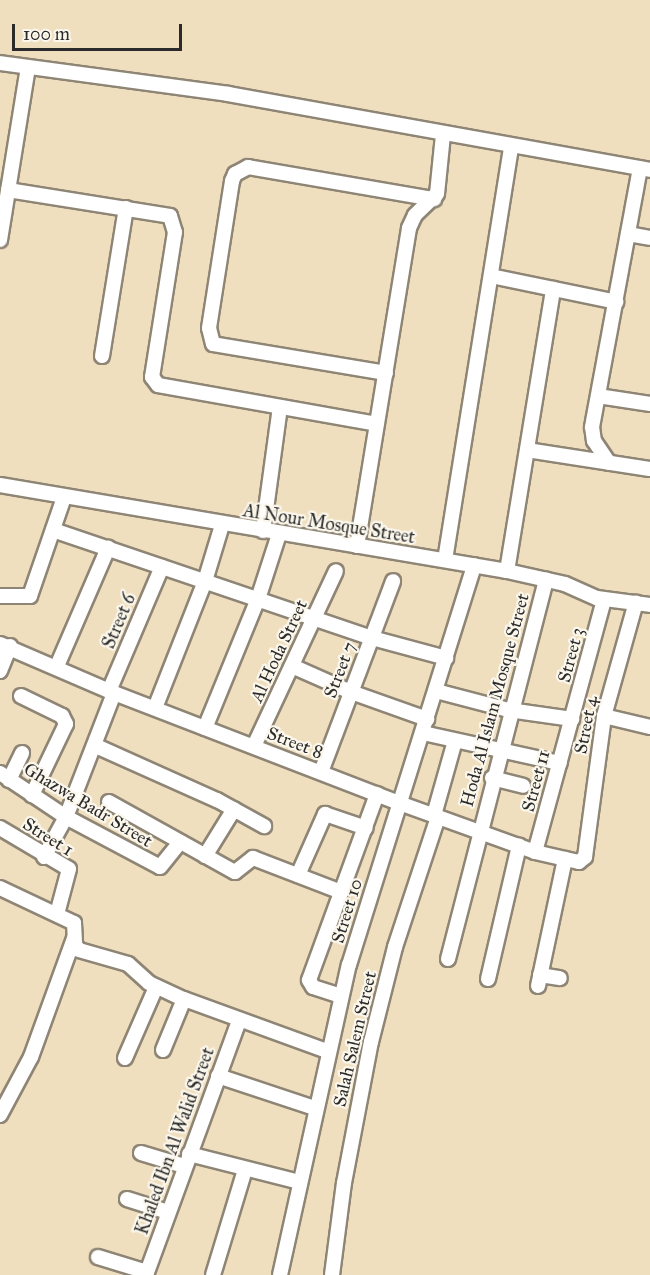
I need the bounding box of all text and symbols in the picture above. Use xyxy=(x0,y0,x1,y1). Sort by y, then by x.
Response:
scale bar xyxy=(15,12,184,50)
text: 100 m xyxy=(23,23,70,45)
street label: Al Nour Mosque Street xyxy=(242,500,416,548)
street label: Street 6 xyxy=(98,590,140,652)
street label: Hoda Al Islam Mosque Street xyxy=(456,591,534,809)
street label: Al Hoda Street xyxy=(246,596,312,706)
street label: Street 3 xyxy=(553,625,589,685)
street label: Street 7 xyxy=(319,639,361,701)
street label: Street 4 xyxy=(570,694,602,756)
street label: Street 8 xyxy=(264,722,326,764)
street label: Street 11 xyxy=(517,748,555,814)
street label: Ghazwa Badr Street xyxy=(20,758,156,852)
street label: Street 1 xyxy=(19,813,77,861)
street label: Street 10 xyxy=(327,876,367,946)
street label: Salah Salem Street xyxy=(329,969,381,1109)
street label: Khaled Ibn Al Walid Street xyxy=(131,1044,219,1238)

